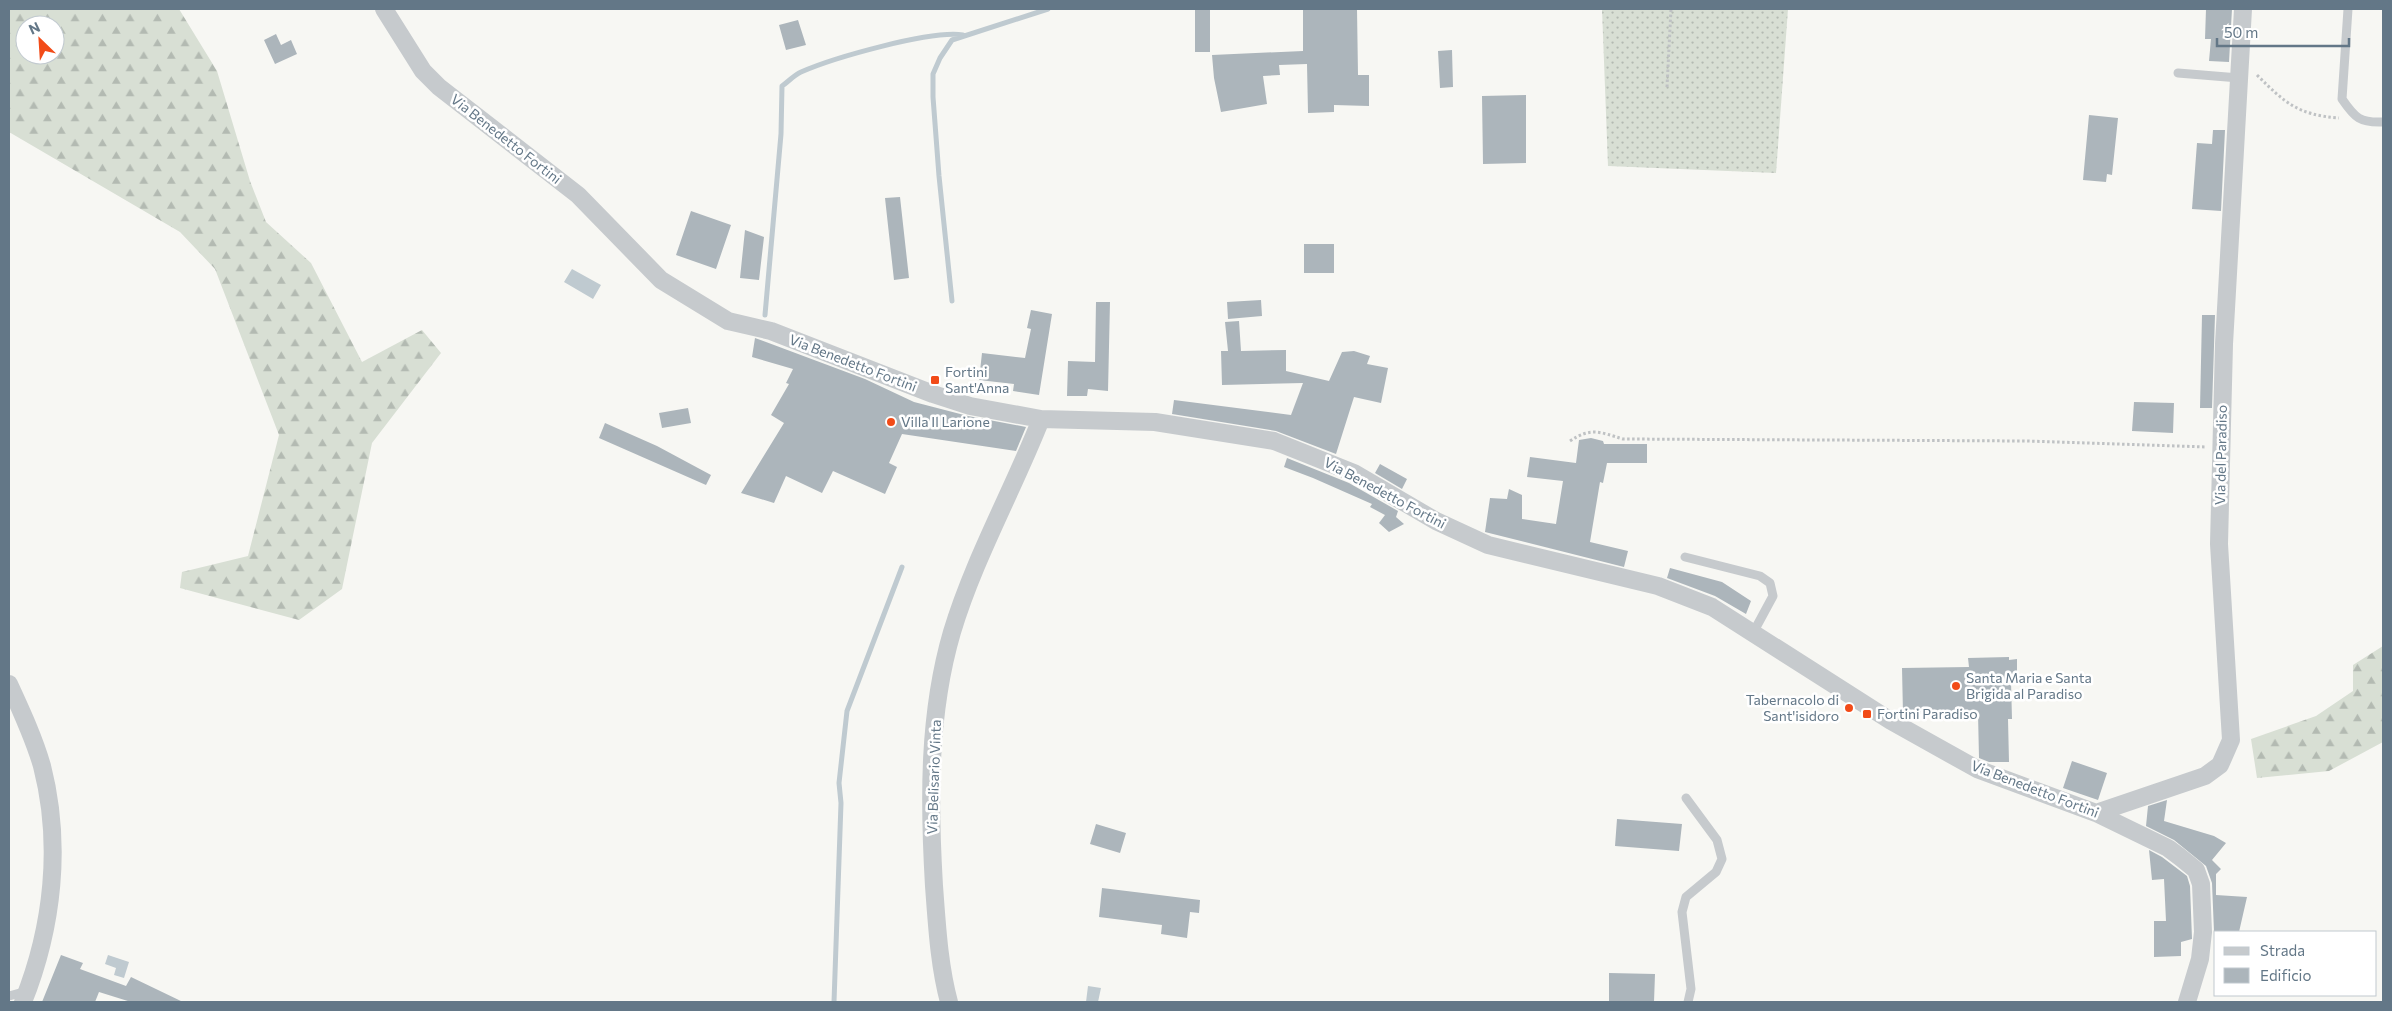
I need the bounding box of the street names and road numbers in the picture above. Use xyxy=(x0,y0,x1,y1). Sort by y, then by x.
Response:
street label: Via Benedetto Fortini xyxy=(448,90,565,187)
street label: Via Benedetto Fortini xyxy=(787,330,919,395)
street label: Via del Paradiso xyxy=(2211,405,2230,505)
street label: Via Benedetto Fortini xyxy=(1321,453,1449,532)
street label: Via Belisario Vinta xyxy=(923,719,944,835)
street label: Via Benedetto Fortini xyxy=(1969,756,2101,821)

